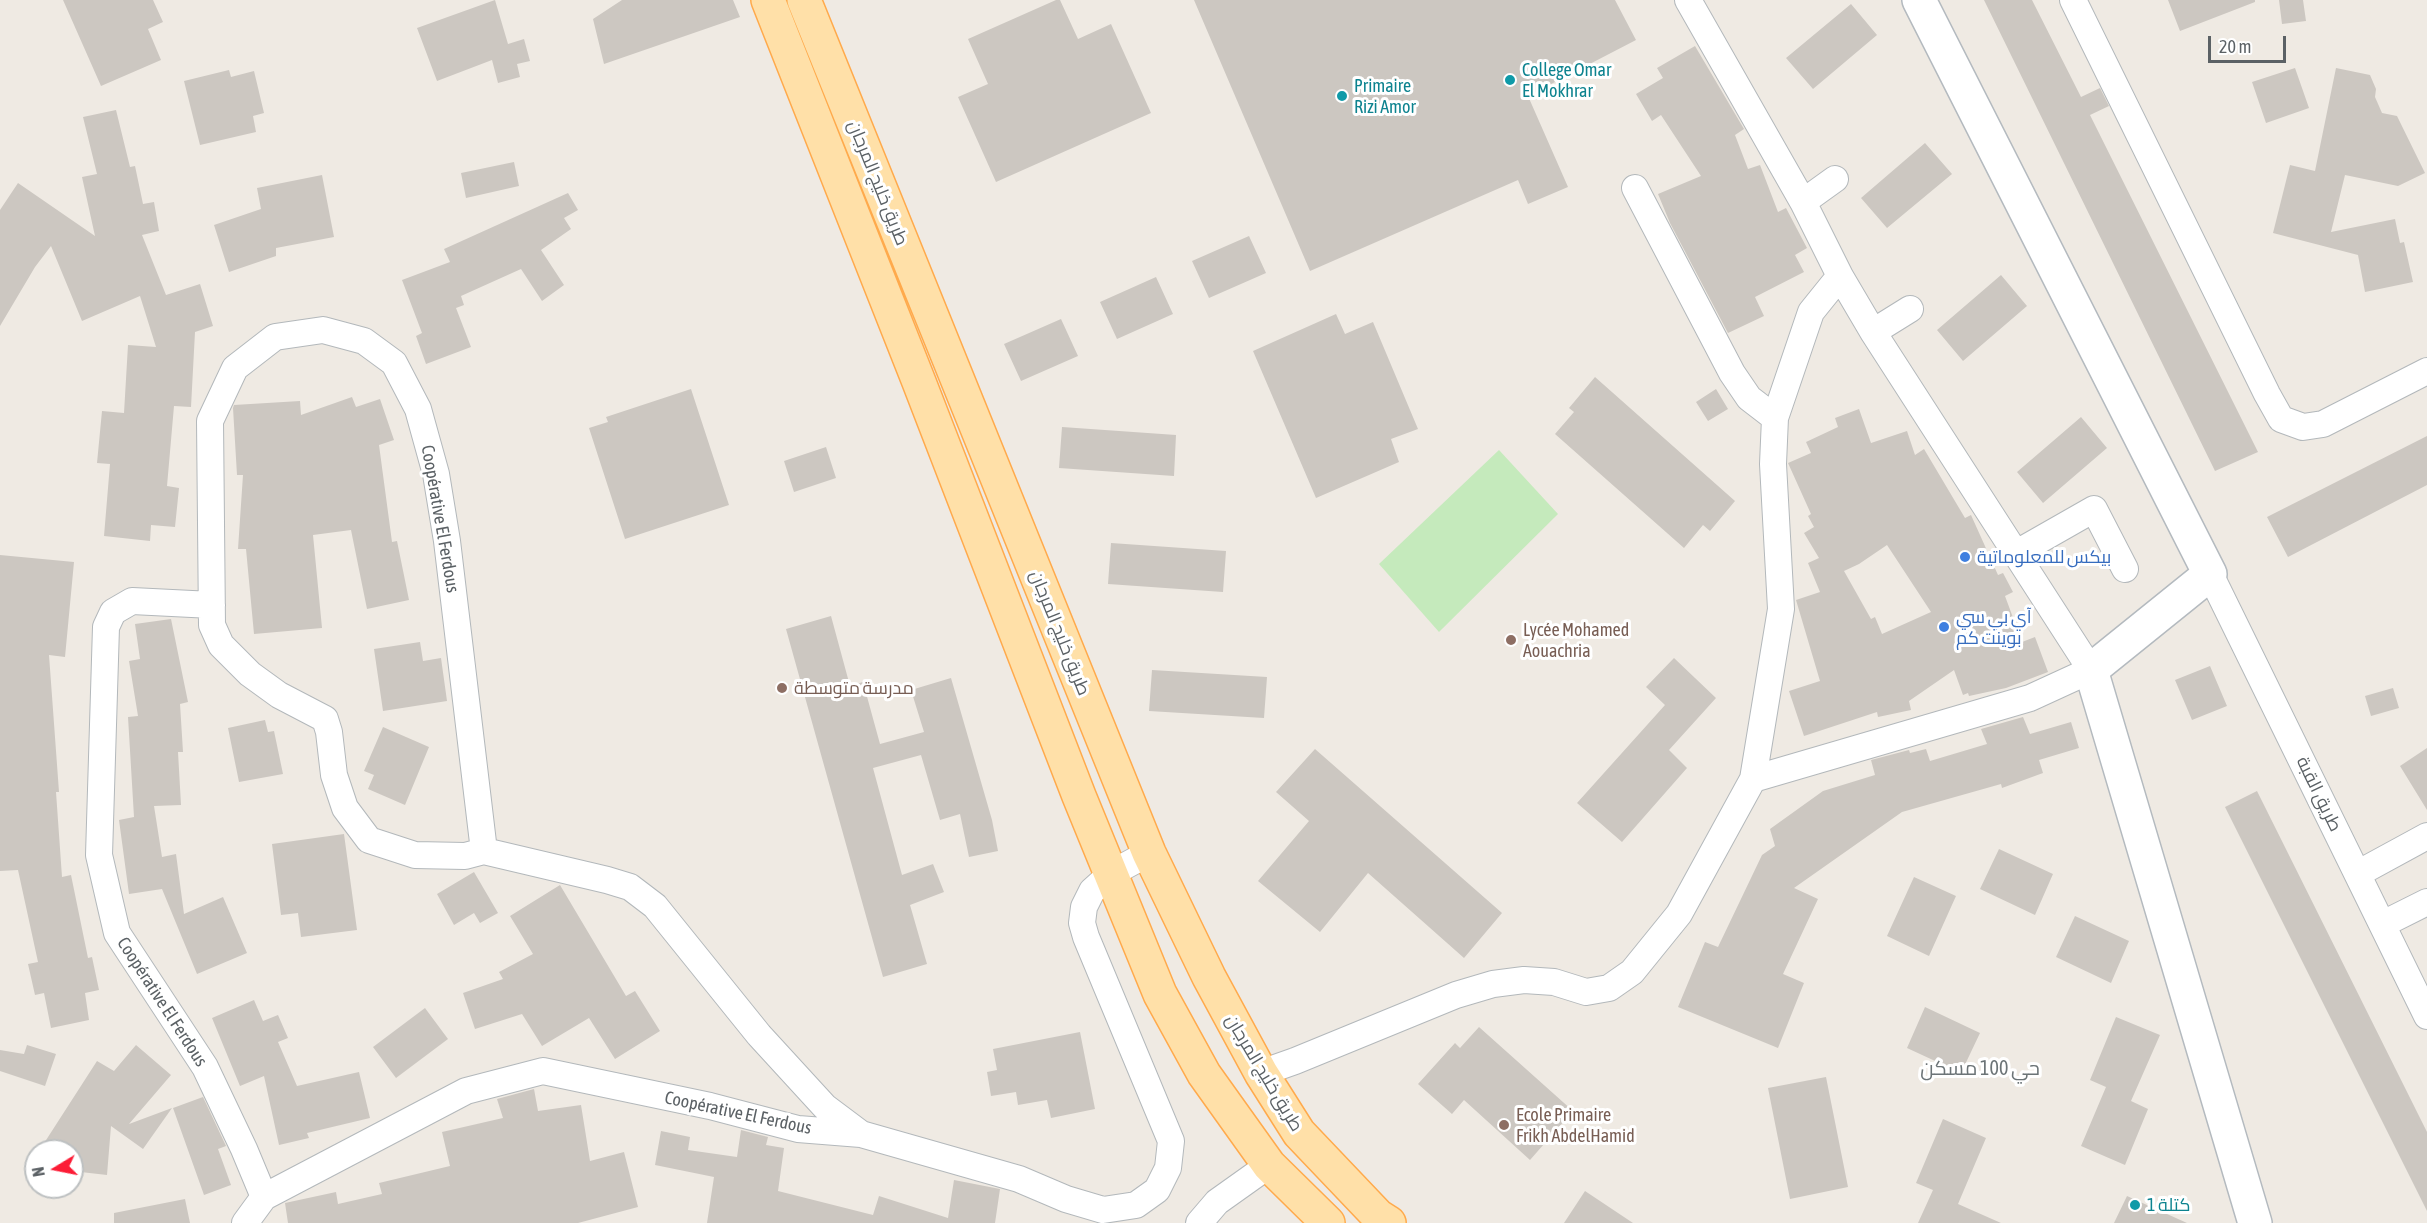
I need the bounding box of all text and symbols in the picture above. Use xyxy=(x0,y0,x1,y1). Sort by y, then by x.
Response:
scale bar xyxy=(2211,24,2289,62)
text: 20 m xyxy=(2219,36,2251,57)
place label: College Omar El Mokhrar xyxy=(1522,59,1611,101)
marker: College Omar El Mokhrar xyxy=(1503,73,1517,87)
place label: Primaire Rizi Amor xyxy=(1354,75,1416,118)
marker: Primaire Rizi Amor xyxy=(1335,89,1349,103)
street label: طريق خليج المرجان xyxy=(843,117,913,249)
street label: Coopérative El Ferdous xyxy=(416,443,464,595)
place label: بيكس للمعلوماتية xyxy=(1977,546,2111,568)
marker: بيكس للمعلوماتية xyxy=(1958,550,1972,564)
street label: طريق خليج المرجان xyxy=(1025,567,1095,699)
place label: آي بي سي بوينت كم xyxy=(1956,606,2032,648)
place label: Lycée Mohamed Aouachria xyxy=(1523,619,1629,662)
marker: آي بي سي بوينت كم xyxy=(1937,620,1951,634)
marker: Lycée Mohamed Aouachria xyxy=(1504,633,1518,647)
place label: مدرسة متوسطة xyxy=(794,677,914,699)
marker: مدرسة متوسطة xyxy=(775,681,789,695)
street label: طريق القبة xyxy=(2292,753,2346,835)
street label: Coopérative El Ferdous xyxy=(112,933,212,1071)
street label: طريق خليج المرجان xyxy=(1221,1011,1307,1135)
district label: حي 100 مسكن xyxy=(1920,1057,2040,1081)
street label: Coopérative El Ferdous xyxy=(663,1087,813,1139)
place label: Ecole Primaire Frikh AbdelHamid xyxy=(1516,1104,1635,1146)
marker: Ecole Primaire Frikh AbdelHamid xyxy=(1497,1118,1511,1132)
north arrow xyxy=(24,1139,84,1199)
text: N xyxy=(29,1166,48,1178)
place label: كتلة 1 xyxy=(2147,1194,2190,1216)
marker: كتلة 1 xyxy=(2128,1198,2142,1212)

